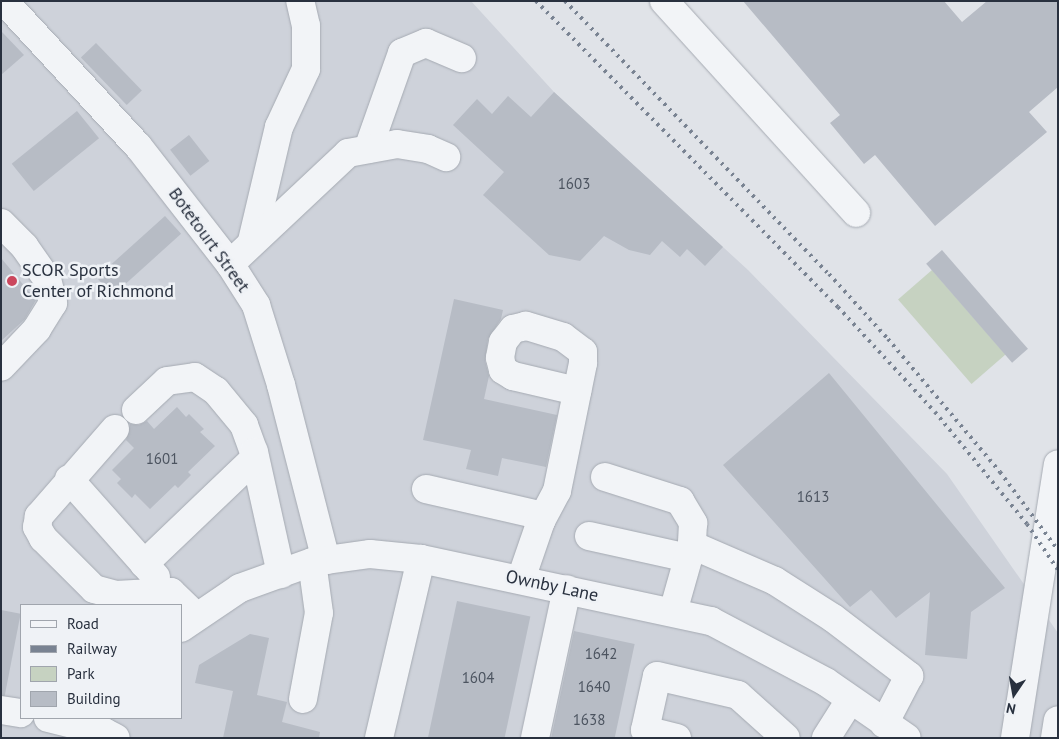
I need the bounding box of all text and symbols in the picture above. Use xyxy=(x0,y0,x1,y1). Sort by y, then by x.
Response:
house number: 1603 xyxy=(558,175,590,193)
street label: Botetourt Street xyxy=(164,183,254,297)
place label: SCOR Sports Center of Richmond xyxy=(22,260,174,302)
marker: SCOR Sports Center of Richmond xyxy=(6,275,18,287)
house number: 1601 xyxy=(146,450,178,468)
house number: 1613 xyxy=(797,488,829,506)
street label: Ownby Lane xyxy=(503,566,601,606)
legend xyxy=(20,604,182,719)
text: Road xyxy=(67,614,99,633)
text: Railway xyxy=(67,639,117,658)
house number: 1642 xyxy=(585,645,617,663)
text: Park xyxy=(67,664,95,683)
house number: 1604 xyxy=(462,669,494,687)
north arrow xyxy=(989,669,1039,719)
house number: 1640 xyxy=(578,678,610,696)
text: Building xyxy=(67,689,121,708)
text: N xyxy=(1005,699,1017,718)
house number: 1638 xyxy=(573,711,605,729)

